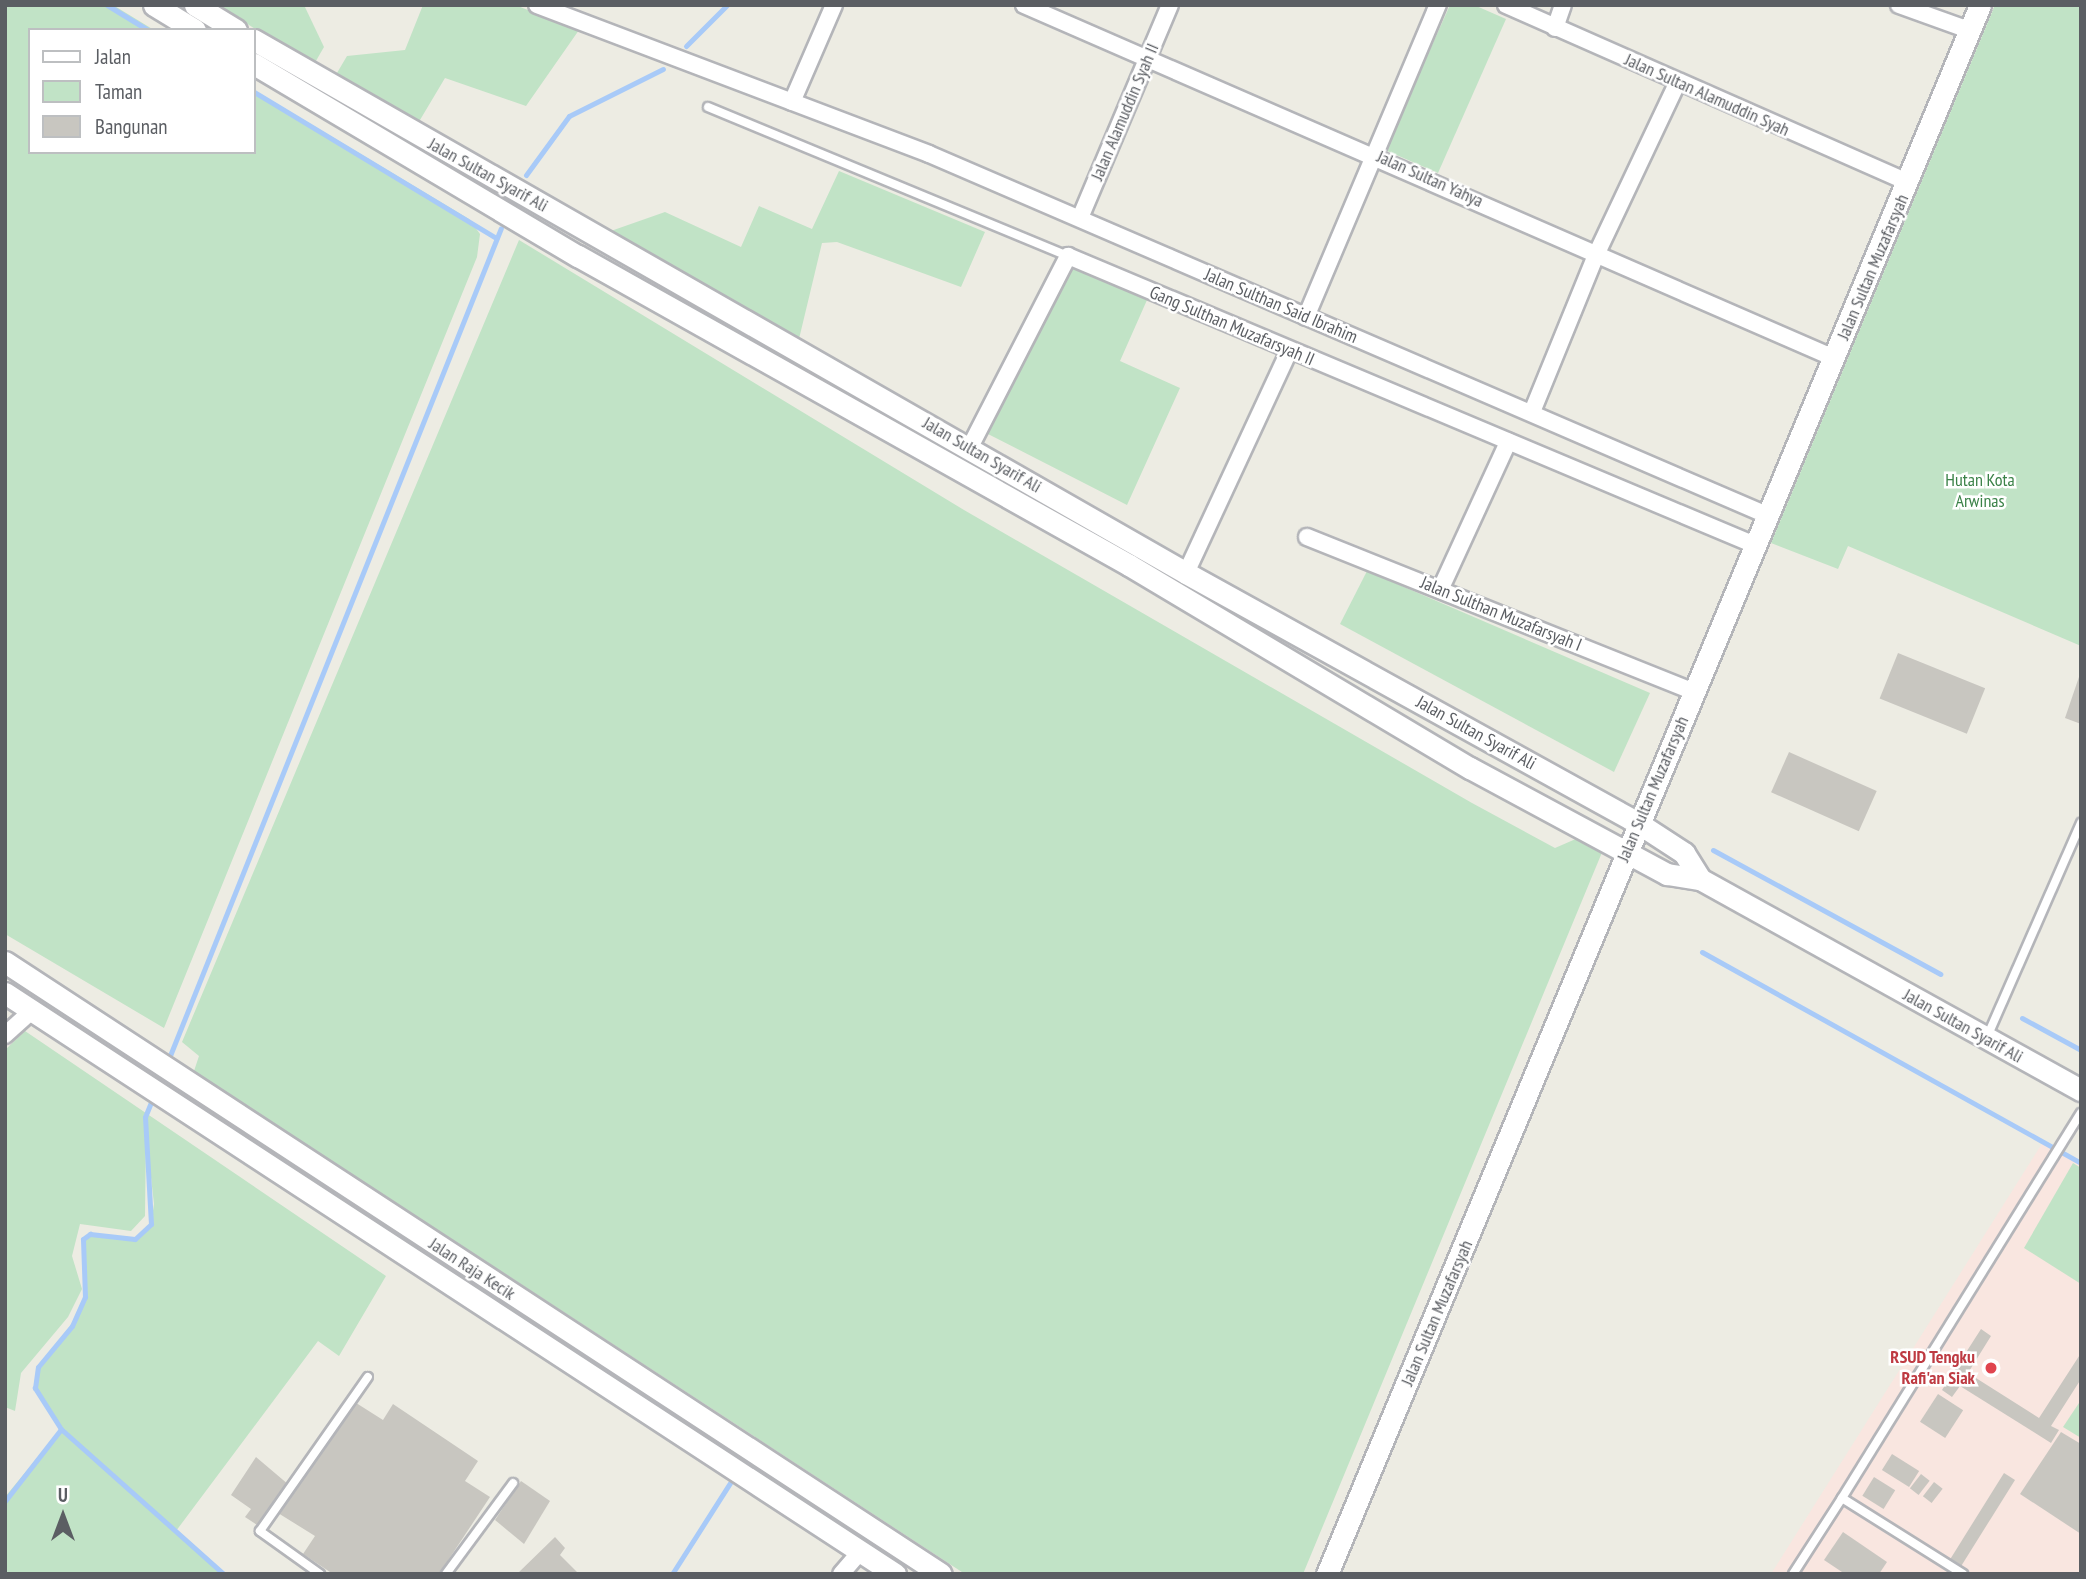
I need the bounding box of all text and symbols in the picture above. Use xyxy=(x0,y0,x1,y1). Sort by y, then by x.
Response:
legend xyxy=(28,28,256,154)
street label: Jalan Alamuddin Syah II xyxy=(1086,40,1164,184)
text: Jalan xyxy=(95,43,131,70)
street label: Jalan Sultan Alamuddin Syah xyxy=(1621,49,1793,141)
text: Taman xyxy=(95,78,142,105)
text: Bangunan xyxy=(95,113,168,140)
street label: Jalan Sultan Syarif Ali xyxy=(424,133,552,217)
street label: Jalan Sultan Yahya xyxy=(1373,146,1487,212)
street label: Jalan Sultan Muzafarsyah xyxy=(1833,191,1913,343)
street label: Jalan Sulthan Said Ibrahim xyxy=(1201,264,1361,348)
street label: Gang Sulthan Muzafarsyah II xyxy=(1146,281,1318,371)
street label: Jalan Sultan Syarif Ali xyxy=(919,412,1045,498)
park label: Hutan Kota Arwinas xyxy=(1945,470,2015,512)
street label: Jalan Sulthan Muzafarsyah I xyxy=(1417,572,1585,656)
street label: Jalan Sultan Syarif Ali xyxy=(1412,691,1540,775)
street label: Jalan Sultan Muzafarsyah xyxy=(1613,713,1693,865)
street label: Jalan Sultan Syarif Ali xyxy=(1899,984,2027,1068)
street label: Jalan Raja Kecik xyxy=(425,1233,519,1305)
street label: Jalan Sultan Muzafarsyah xyxy=(1397,1237,1477,1389)
place label: RSUD Tengku Rafi'an Siak xyxy=(1890,1347,1975,1390)
marker: RSUD Tengku Rafi'an Siak xyxy=(1981,1358,2001,1378)
north arrow xyxy=(28,1481,98,1551)
text: U xyxy=(58,1483,68,1507)

